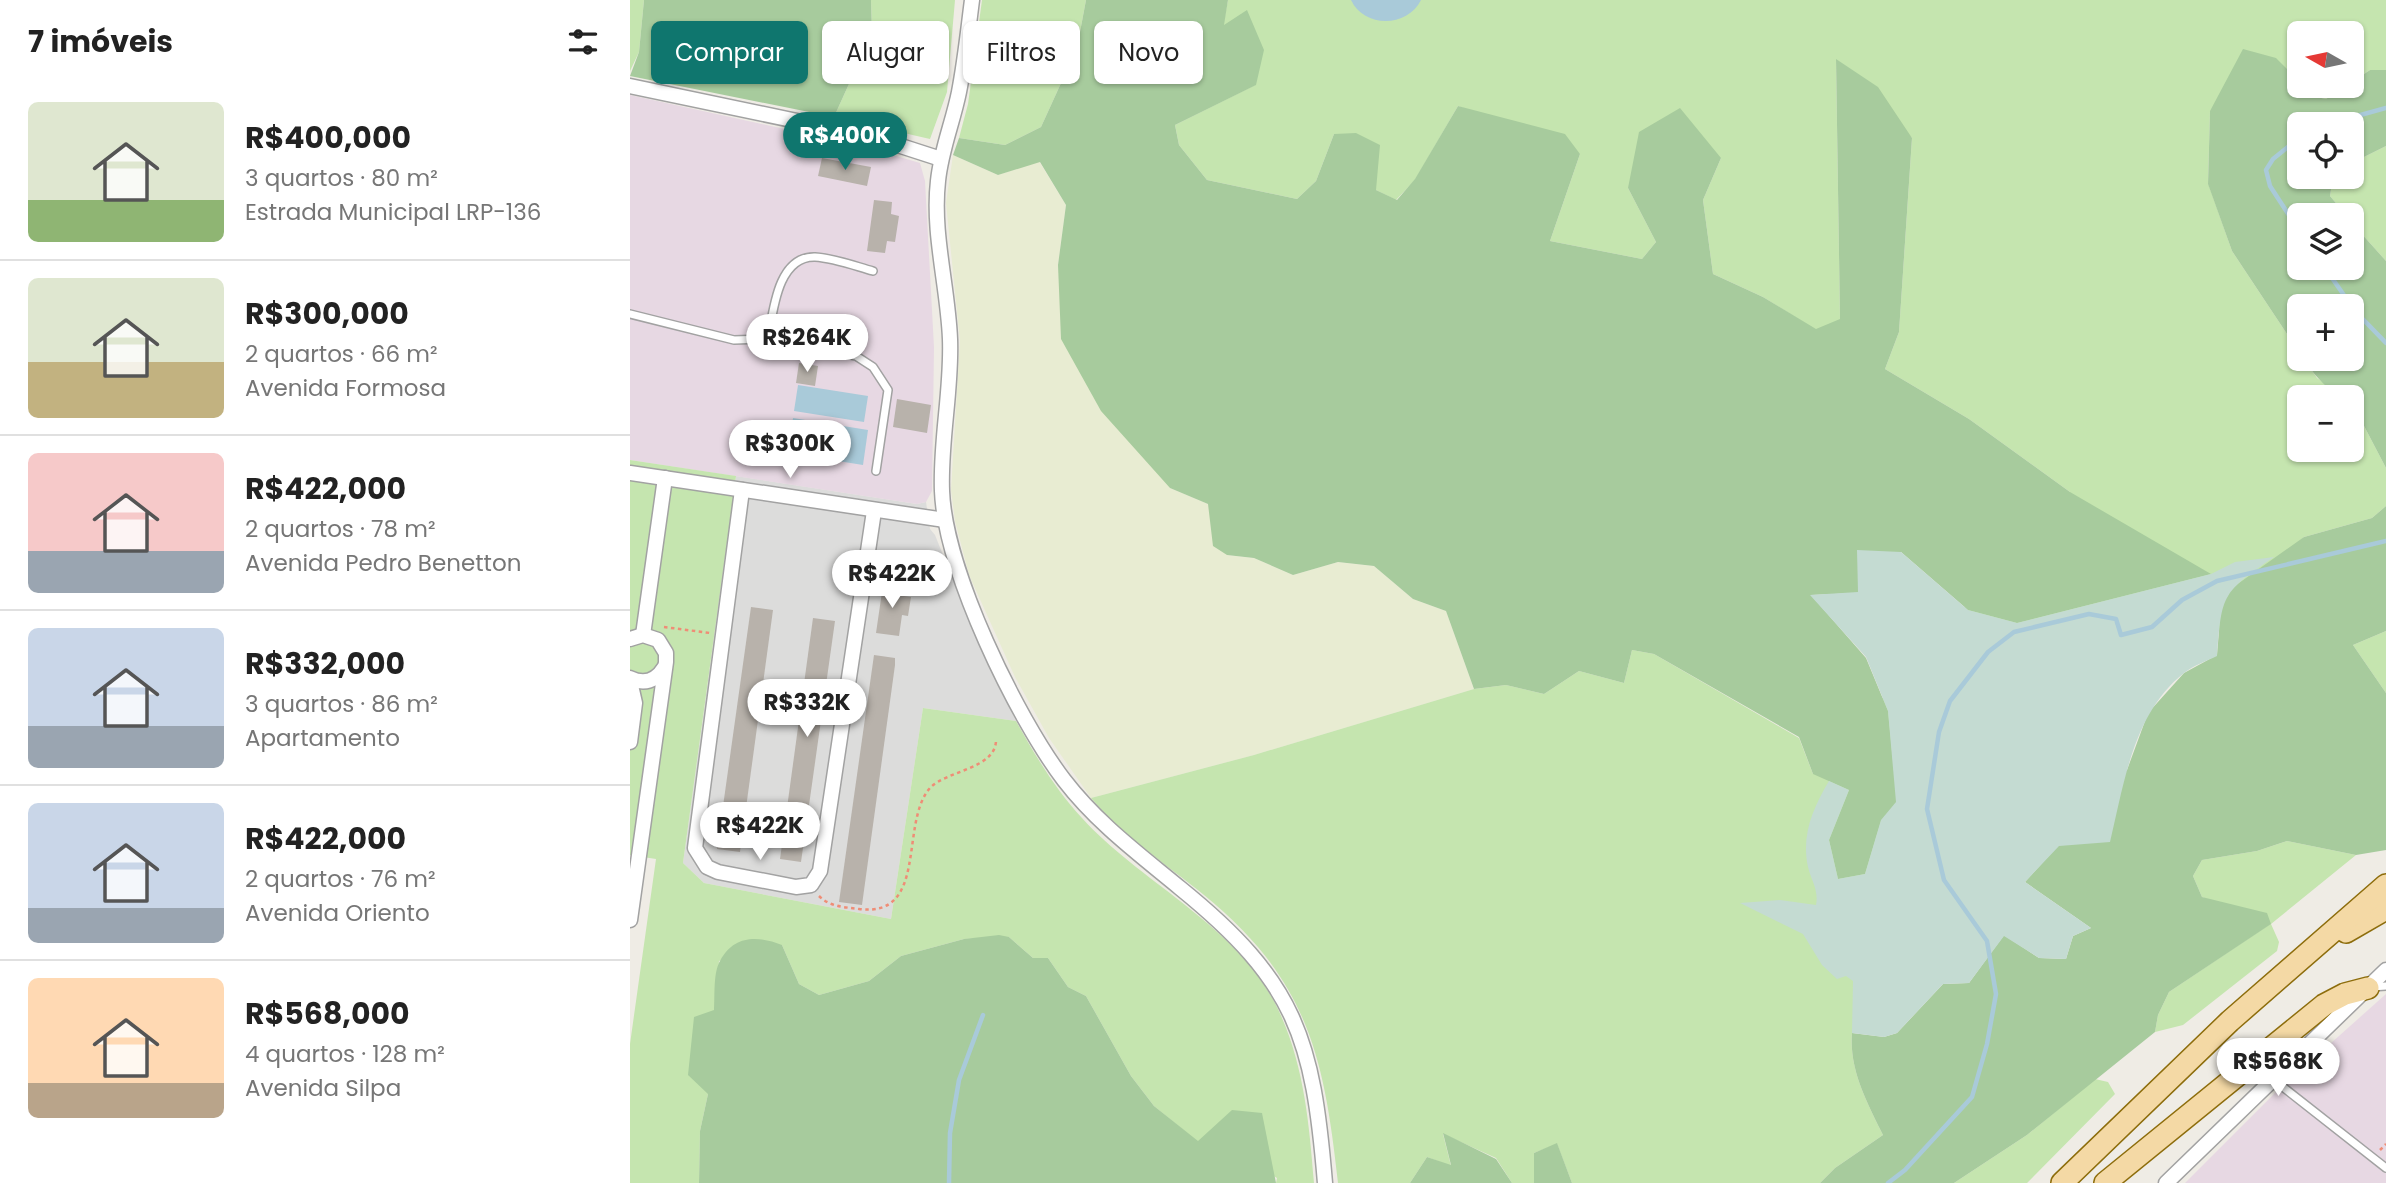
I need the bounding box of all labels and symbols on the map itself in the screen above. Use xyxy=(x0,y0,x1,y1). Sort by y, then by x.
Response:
north arrow xyxy=(2287,21,2364,98)
pin: R$400K xyxy=(788,113,902,172)
pin: R$264K xyxy=(750,314,864,374)
pin: R$300K xyxy=(733,420,847,480)
pin: R$422K xyxy=(835,550,949,610)
pin: R$332K xyxy=(750,680,864,739)
pin: R$422K xyxy=(703,802,817,862)
pin: R$568K xyxy=(2221,1038,2335,1098)

